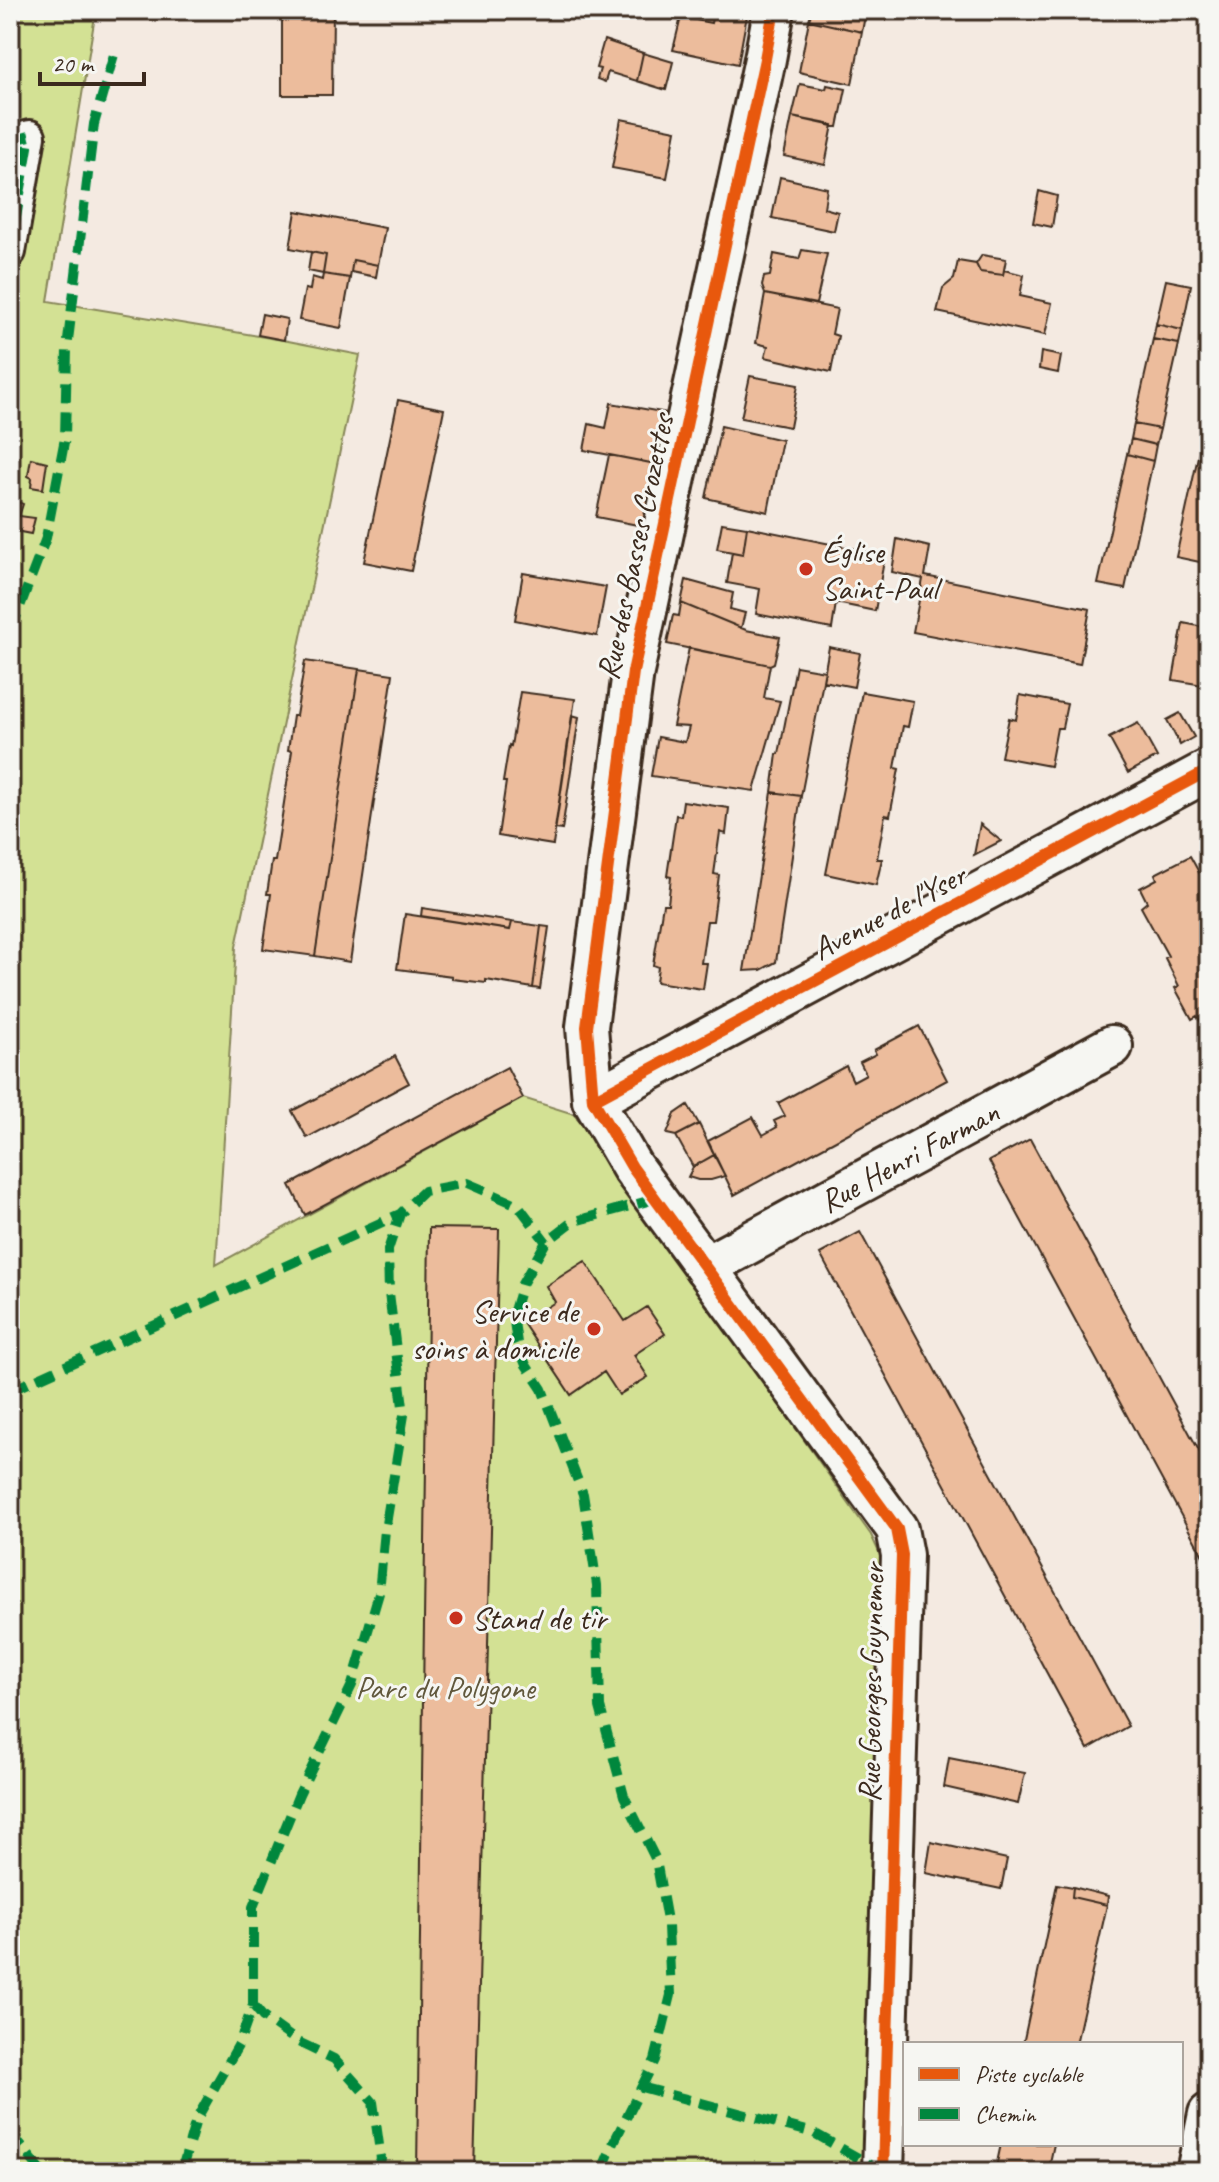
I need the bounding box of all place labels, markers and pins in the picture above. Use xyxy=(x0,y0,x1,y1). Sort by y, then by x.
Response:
place label: Église Saint-Paul xyxy=(822,531,943,609)
marker: Église Saint-Paul xyxy=(797,560,815,578)
place label: Service de soins à domicile xyxy=(412,1291,581,1369)
marker: Service de soins à domicile xyxy=(585,1320,603,1338)
place label: Stand de tir xyxy=(472,1598,609,1639)
marker: Stand de tir xyxy=(447,1609,465,1627)

